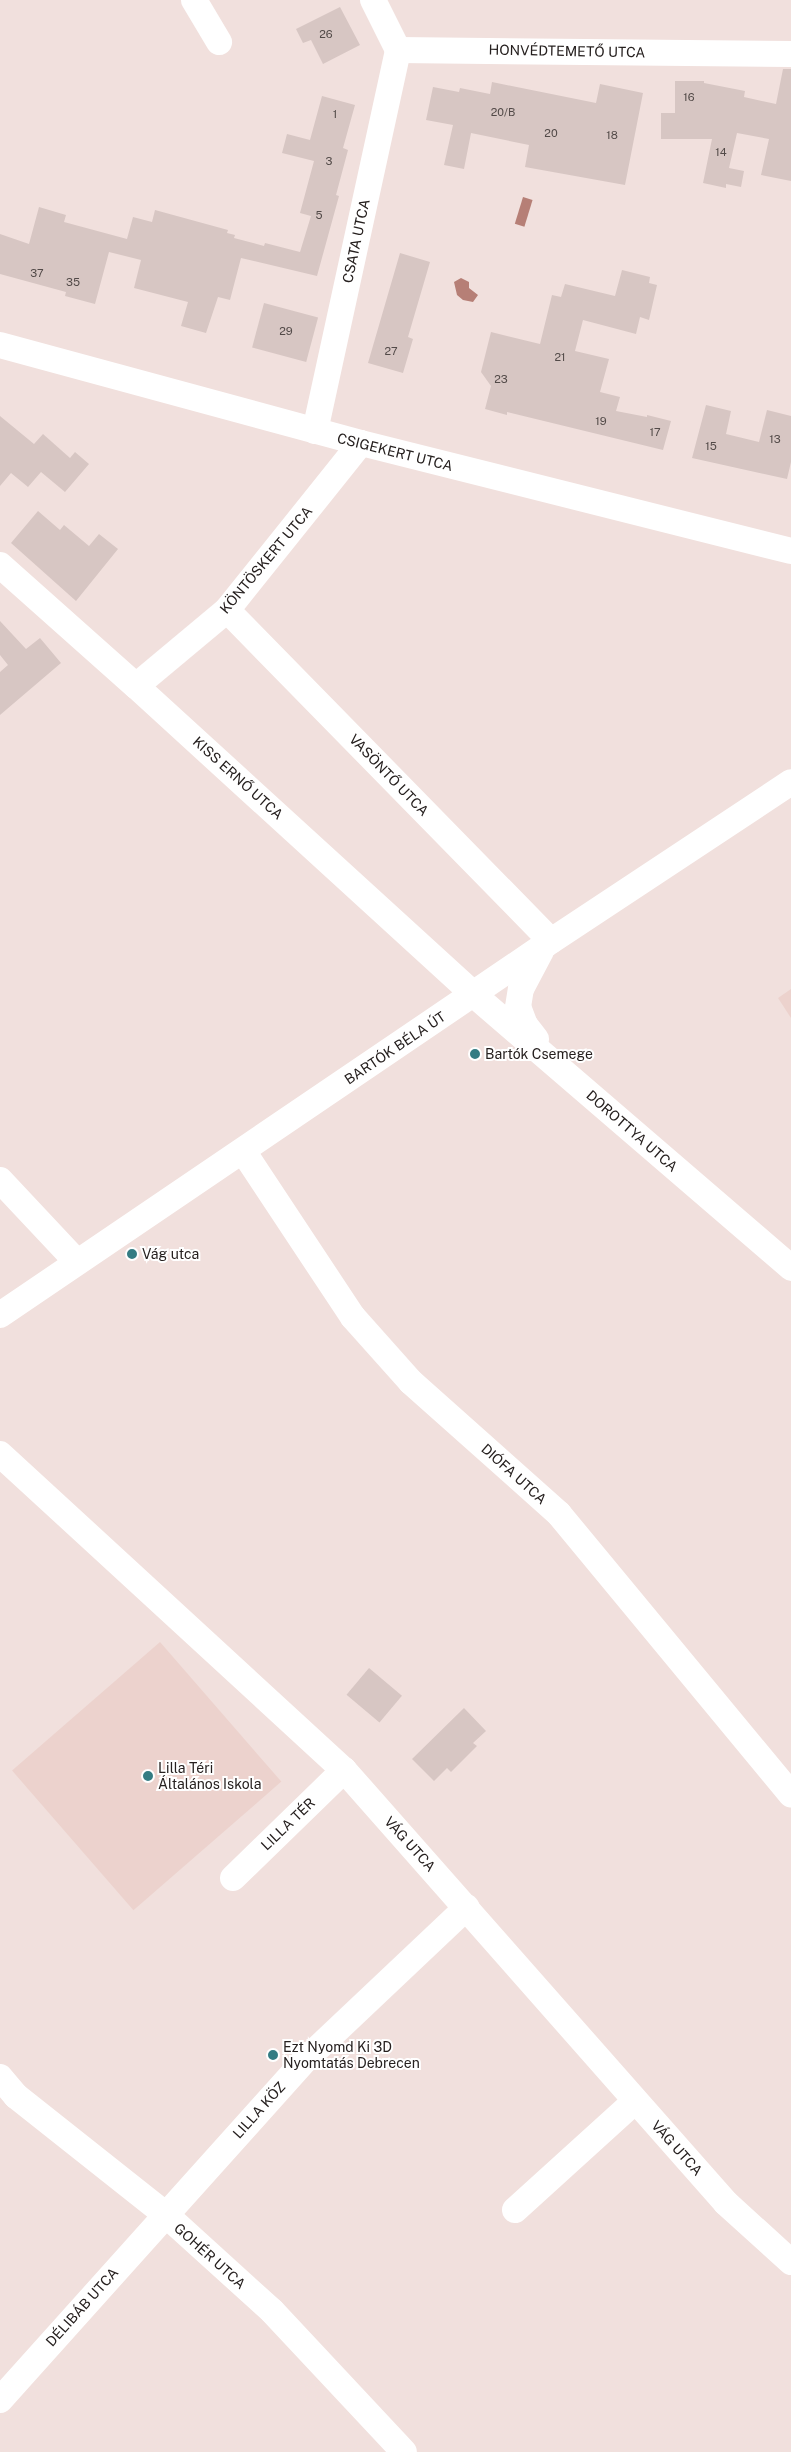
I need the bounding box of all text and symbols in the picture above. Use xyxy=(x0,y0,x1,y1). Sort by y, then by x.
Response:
house number: 26 xyxy=(319,27,333,41)
street label: HONVÉDTEMETŐ UTCA xyxy=(488,41,646,61)
house number: 16 xyxy=(683,90,695,104)
house number: 20/B xyxy=(491,105,515,119)
house number: 1 xyxy=(333,107,337,121)
house number: 20 xyxy=(544,126,558,140)
house number: 18 xyxy=(606,128,618,142)
house number: 14 xyxy=(715,145,727,159)
house number: 3 xyxy=(326,154,332,168)
street label: CSATA UTCA xyxy=(339,198,373,284)
house number: 5 xyxy=(315,208,323,222)
house number: 37 xyxy=(30,266,44,280)
house number: 35 xyxy=(66,275,80,289)
house number: 29 xyxy=(279,324,293,338)
house number: 27 xyxy=(384,344,398,358)
house number: 21 xyxy=(554,350,566,364)
house number: 23 xyxy=(494,372,508,386)
house number: 19 xyxy=(595,414,607,428)
house number: 17 xyxy=(649,425,661,439)
street label: CSIGEKERT UTCA xyxy=(335,429,455,475)
house number: 13 xyxy=(769,432,781,446)
house number: 15 xyxy=(705,439,717,453)
street label: KÖNTÖSKERT UTCA xyxy=(216,503,316,617)
street label: VASÖNTŐ UTCA xyxy=(346,731,432,819)
street label: KISS ERNŐ UTCA xyxy=(189,733,287,823)
street label: BARTÓK BÉLA ÚT xyxy=(341,1008,449,1088)
place label: Bartók Csemege xyxy=(485,1046,593,1062)
marker: Bartók Csemege xyxy=(469,1048,481,1060)
street label: DOROTTYA UTCA xyxy=(583,1087,681,1175)
place label: Vág utca xyxy=(142,1246,199,1262)
marker: Vág utca xyxy=(126,1248,138,1260)
street label: DIÓFA UTCA xyxy=(478,1440,550,1508)
place label: Lilla Téri Általános Iskola xyxy=(158,1760,262,1792)
marker: Lilla Téri Általános Iskola xyxy=(142,1770,154,1782)
street label: LILLA TÉR xyxy=(258,1794,318,1854)
street label: VÁG UTCA xyxy=(381,1813,439,1875)
place label: Ezt Nyomd Ki 3D Nyomtatás Debrecen xyxy=(283,2039,420,2072)
marker: Ezt Nyomd Ki 3D Nyomtatás Debrecen xyxy=(267,2049,279,2061)
street label: LILLA KÖZ xyxy=(229,2078,289,2142)
street label: VÁG UTCA xyxy=(648,2117,706,2179)
street label: GOHÉR UTCA xyxy=(171,2220,249,2292)
street label: DÉLIBÁB UTCA xyxy=(42,2264,122,2350)

